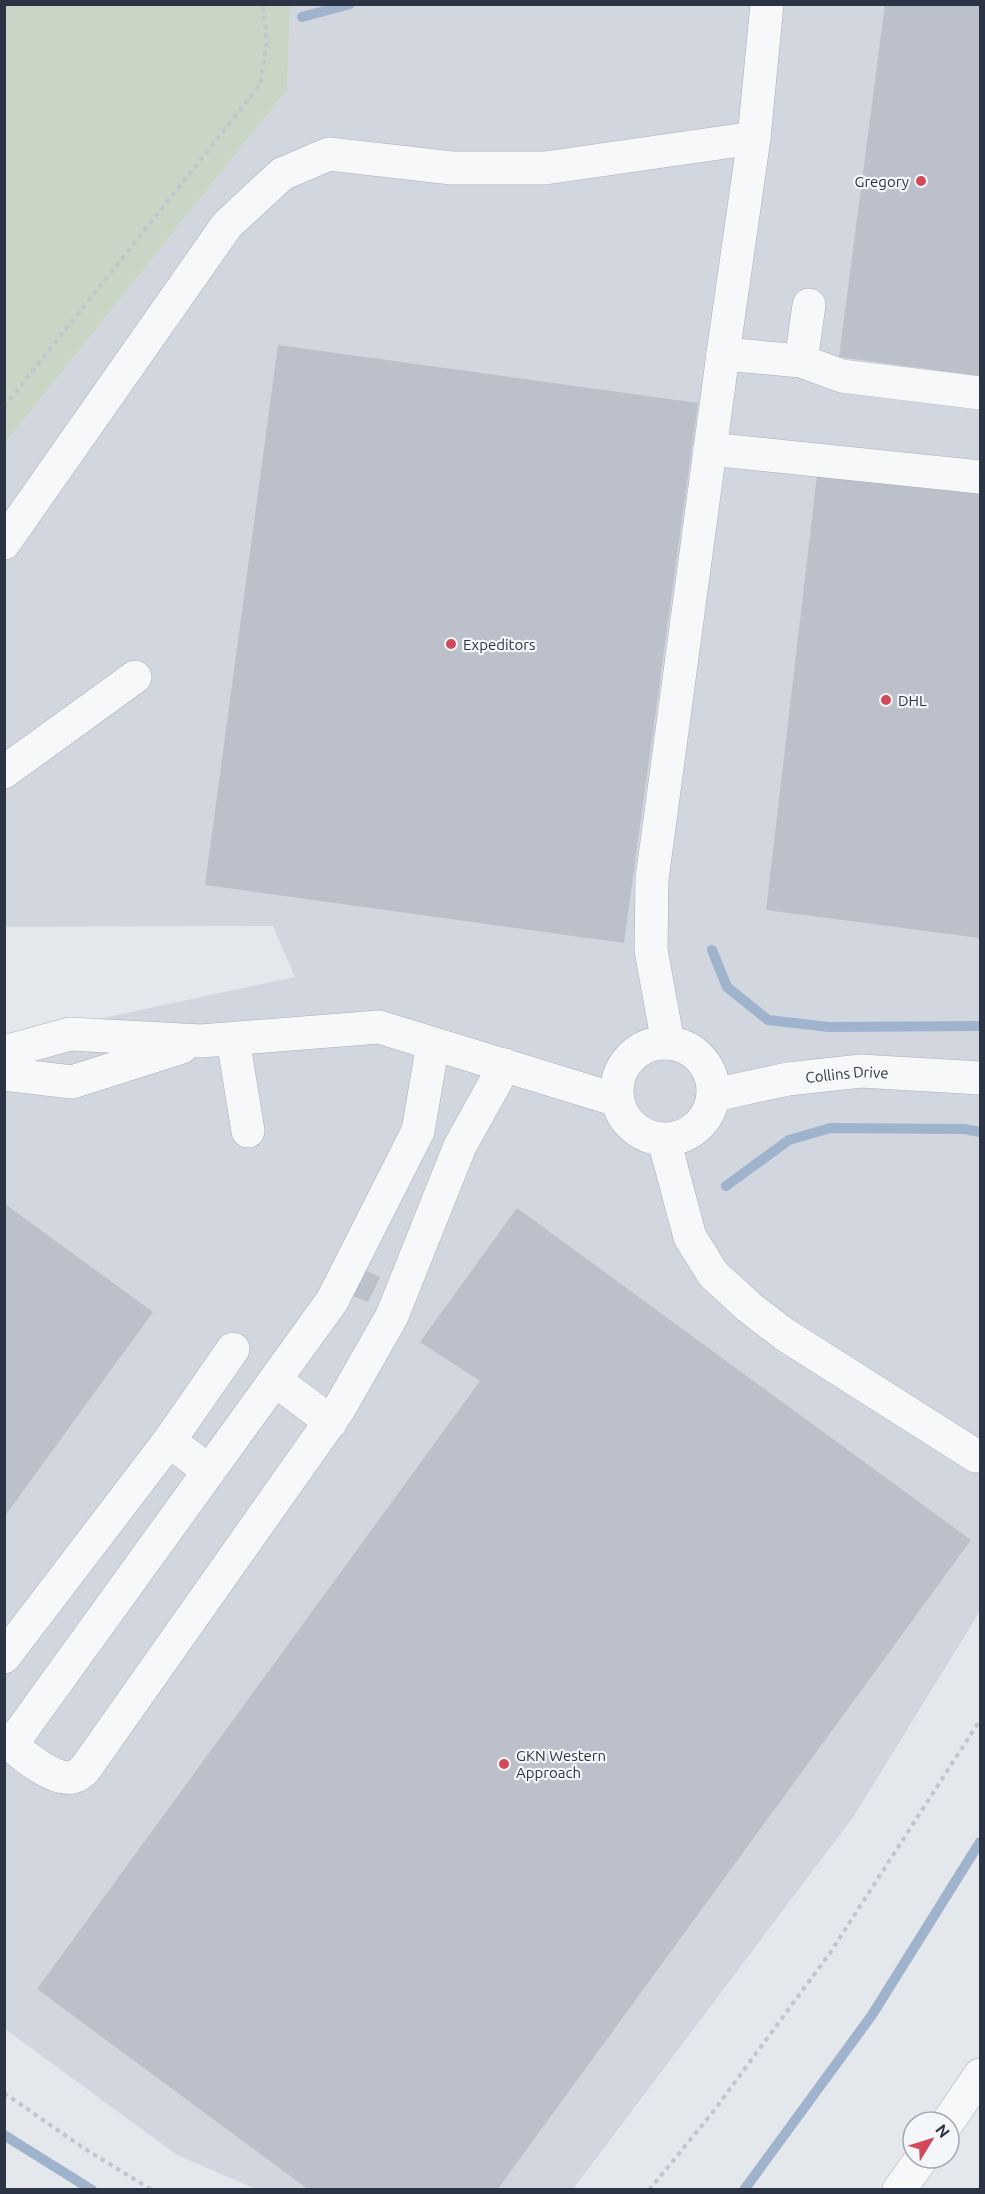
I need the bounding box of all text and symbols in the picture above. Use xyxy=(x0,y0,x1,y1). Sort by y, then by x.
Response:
place label: Gregory xyxy=(854,173,909,190)
marker: Gregory xyxy=(914,174,928,188)
place label: Expeditors xyxy=(463,636,535,653)
marker: Expeditors xyxy=(444,637,458,651)
place label: DHL xyxy=(898,692,927,709)
marker: DHL xyxy=(879,693,893,707)
street label: Collins Drive xyxy=(805,1062,889,1086)
place label: GKN Western Approach xyxy=(516,1747,606,1781)
marker: GKN Western Approach xyxy=(497,1757,511,1771)
north arrow xyxy=(901,2110,961,2170)
text: N xyxy=(932,2121,954,2141)

